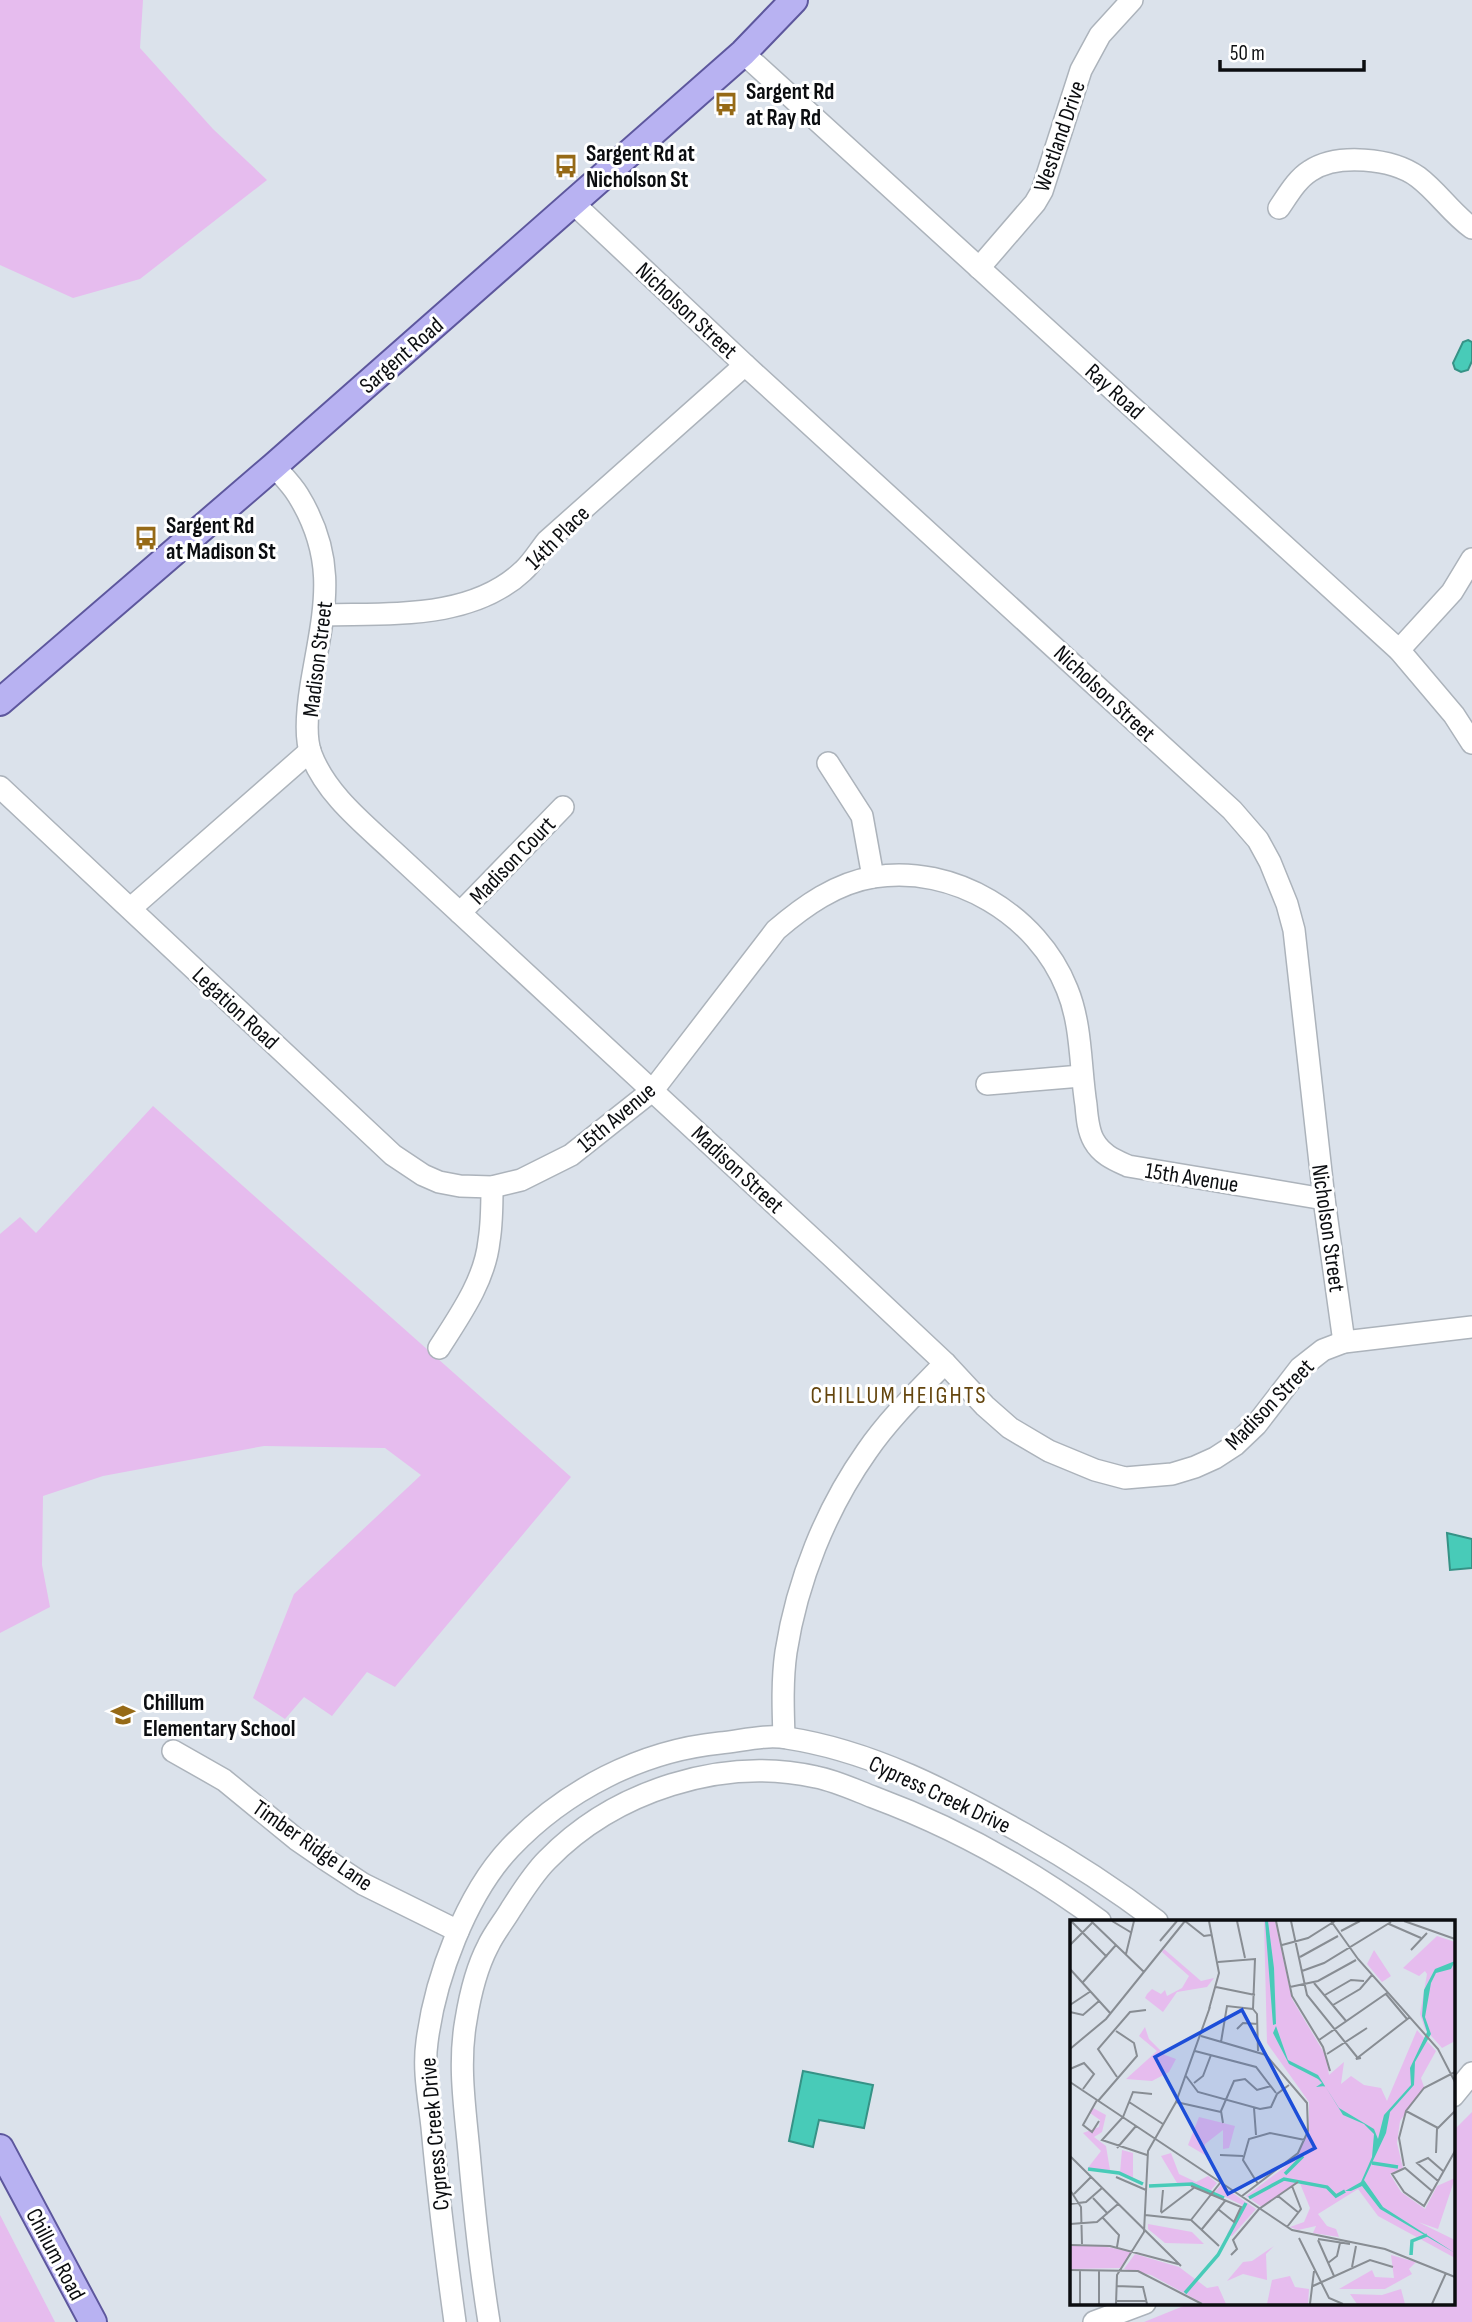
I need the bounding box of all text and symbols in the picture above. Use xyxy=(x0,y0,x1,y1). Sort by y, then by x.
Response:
scale bar xyxy=(1220,28,1364,72)
text: 50 m xyxy=(1230,41,1265,66)
street label: Westland Drive xyxy=(1028,77,1092,195)
place label: Sargent Rd at Ray Rd xyxy=(746,78,834,132)
bus stop icon: Sargent Rd at Ray Rd xyxy=(712,90,740,118)
place label: Sargent Rd at Nicholson St xyxy=(586,140,695,194)
bus stop icon: Sargent Rd at Nicholson St xyxy=(552,152,580,180)
street label: Nicholson Street xyxy=(630,257,743,365)
street label: Sargent Road xyxy=(354,312,449,400)
street label: Ray Road xyxy=(1079,358,1150,426)
street label: 14th Place xyxy=(520,500,596,576)
place label: Sargent Rd at Madison St xyxy=(166,512,276,566)
bus stop icon: Sargent Rd at Madison St xyxy=(132,524,160,552)
street label: Madison Street xyxy=(297,600,339,719)
street label: Nicholson Street xyxy=(1048,640,1161,748)
street label: Madison Court xyxy=(464,811,562,911)
street label: Legation Road xyxy=(186,962,284,1056)
street label: 15th Avenue xyxy=(572,1077,662,1159)
street label: Madison Street xyxy=(685,1120,789,1220)
street label: 15th Avenue xyxy=(1143,1157,1240,1199)
street label: Nicholson Street xyxy=(1305,1162,1351,1294)
street label: Madison Street xyxy=(1219,1353,1320,1456)
district label: CHILLUM HEIGHTS xyxy=(810,1381,988,1410)
place label: Chillum Elementary School xyxy=(143,1689,295,1743)
school or university icon: Chillum Elementary School xyxy=(109,1701,137,1729)
street label: Cypress Creek Drive xyxy=(864,1750,1015,1840)
street label: Timber Ridge Lane xyxy=(247,1794,378,1898)
inset map xyxy=(1070,1920,1454,2304)
street label: Cypress Creek Drive xyxy=(414,2056,456,2211)
street label: Chillum Road xyxy=(19,2204,91,2305)

